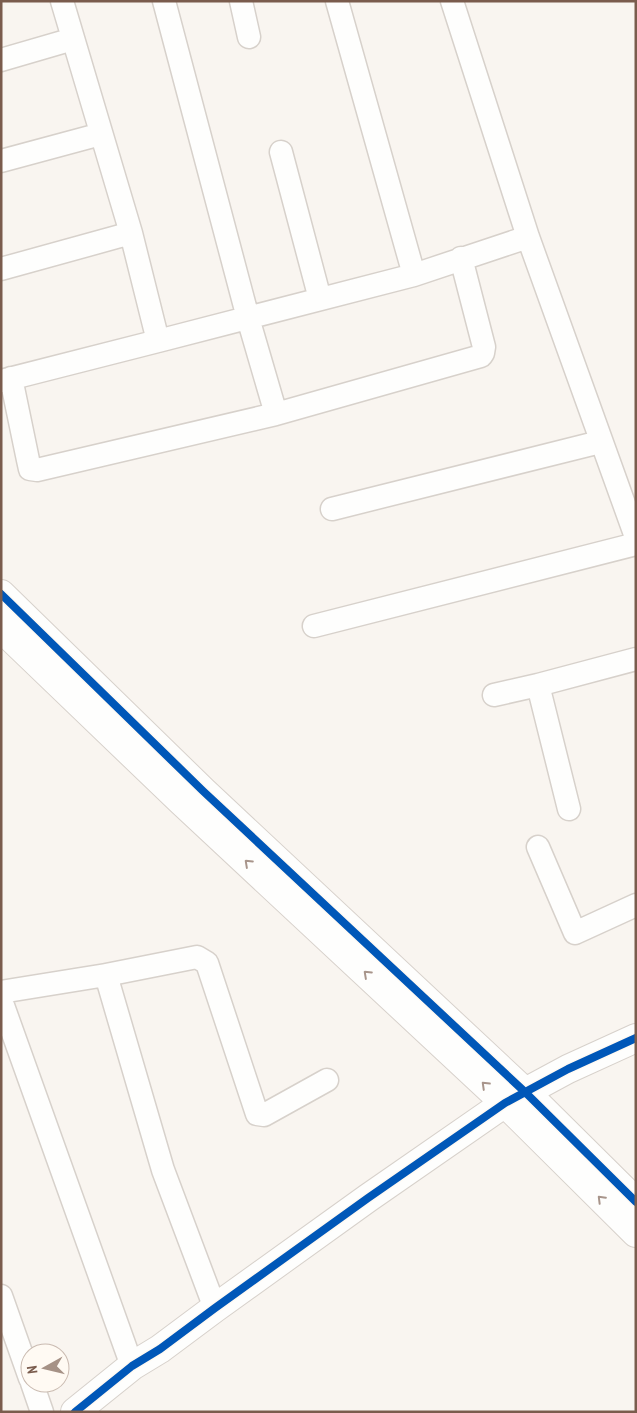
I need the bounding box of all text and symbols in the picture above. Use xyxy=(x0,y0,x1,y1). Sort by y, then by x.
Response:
one-way arrow xyxy=(244,860,253,869)
one-way arrow xyxy=(363,971,372,980)
one-way arrow xyxy=(482,1082,491,1091)
one-way arrow xyxy=(598,1195,607,1204)
north arrow xyxy=(20,1343,70,1393)
text: N xyxy=(23,1365,42,1375)

